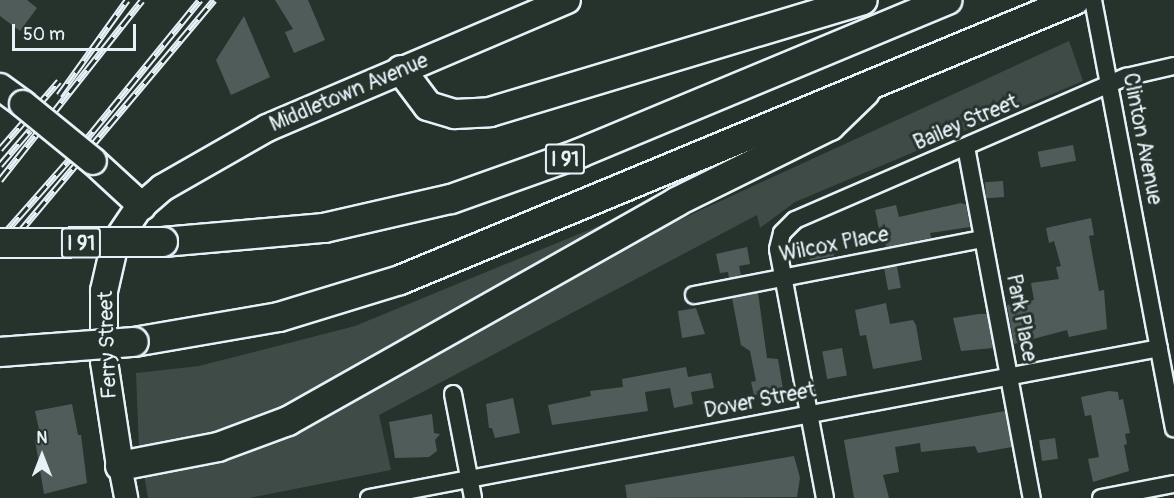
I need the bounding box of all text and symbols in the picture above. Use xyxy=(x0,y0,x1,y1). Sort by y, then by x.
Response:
scale bar xyxy=(15,12,140,50)
text: 50 m xyxy=(23,23,65,46)
street label: Middletown Avenue xyxy=(266,48,432,138)
street label: Clinton Avenue xyxy=(1117,71,1167,207)
street label: Bailey Street xyxy=(910,90,1022,156)
road number: I 91 xyxy=(544,142,586,176)
street label: Wilcox Place xyxy=(777,222,891,268)
road number: I 91 xyxy=(60,226,102,260)
street label: Park Place xyxy=(1000,272,1042,364)
street label: Ferry Street xyxy=(94,291,122,399)
street label: Dover Street xyxy=(702,378,818,424)
north arrow xyxy=(12,426,72,486)
text: N xyxy=(37,428,47,448)

